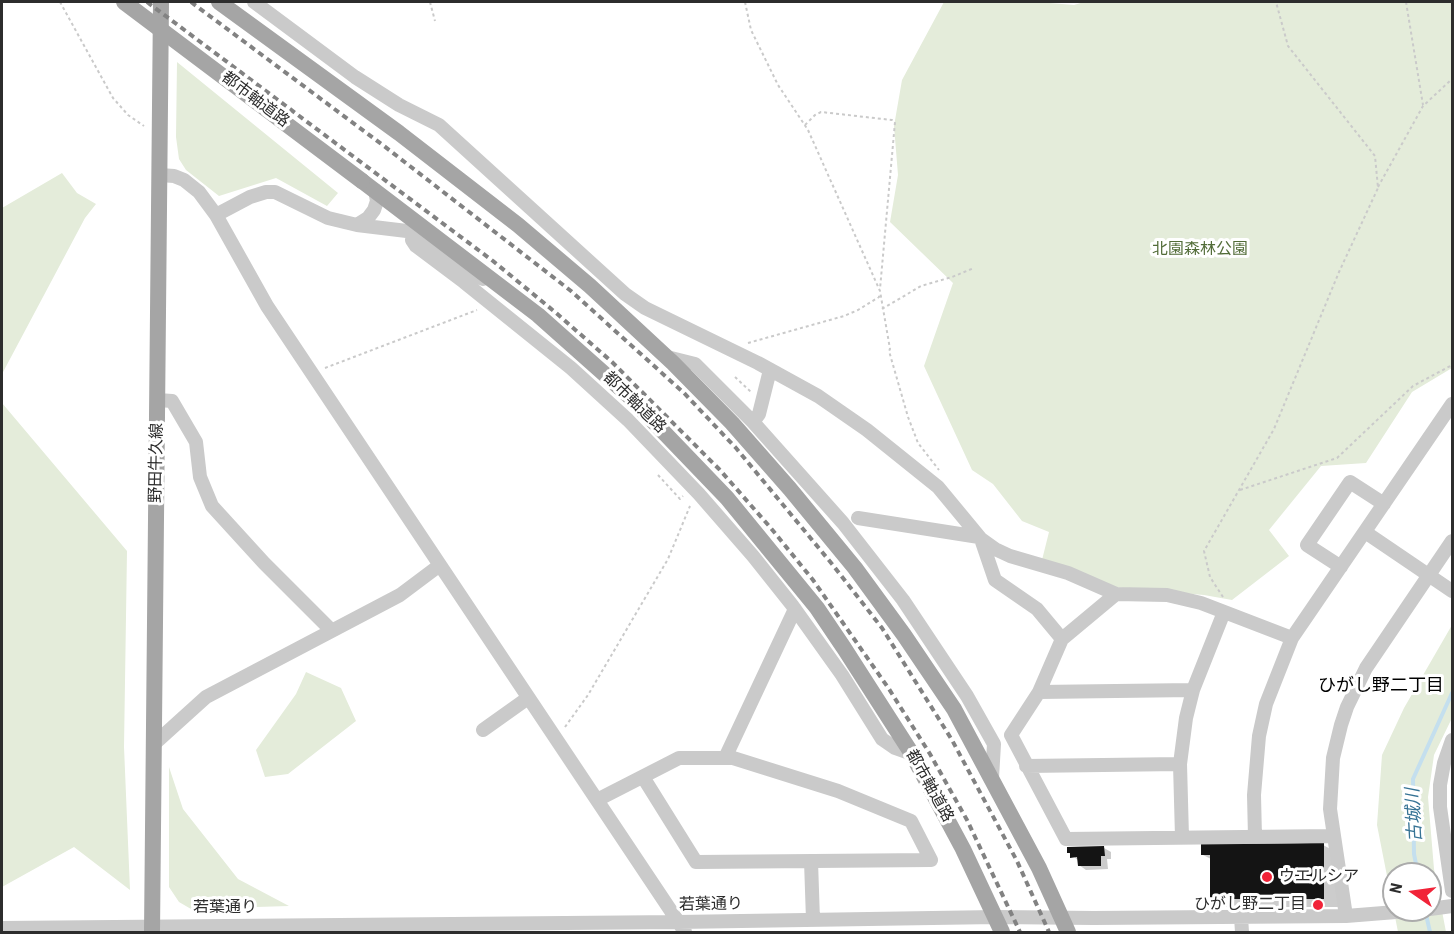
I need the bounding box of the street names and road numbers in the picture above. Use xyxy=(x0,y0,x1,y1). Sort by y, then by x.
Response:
street label: 都市軸道路 xyxy=(217,68,293,132)
street label: 都市軸道路 xyxy=(599,368,669,438)
street label: 野田牛久線 xyxy=(147,423,167,503)
street label: 都市軸道路 xyxy=(901,746,957,826)
street label: 若葉通り xyxy=(679,895,743,915)
street label: 若葉通り xyxy=(193,898,257,918)

